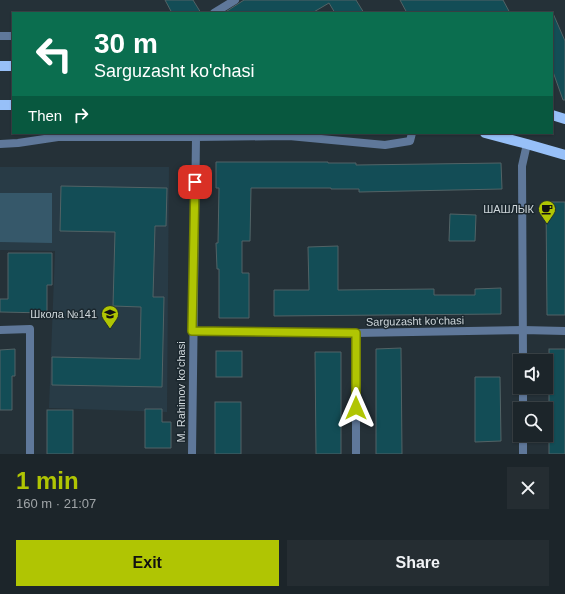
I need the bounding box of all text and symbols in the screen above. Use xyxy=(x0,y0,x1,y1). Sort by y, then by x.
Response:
icon: left xyxy=(28,28,80,80)
text: 30 m xyxy=(94,28,158,59)
text: Sarguzasht ko'chasi xyxy=(94,61,255,81)
icon: right xyxy=(70,104,92,126)
text: Then xyxy=(28,107,62,124)
pin xyxy=(178,165,212,199)
icon: arrive xyxy=(184,171,206,193)
cafe icon: ШАШЛЫК xyxy=(537,199,557,224)
place label: ШАШЛЫК xyxy=(483,203,535,215)
school or university icon: Школа №141 xyxy=(100,304,120,329)
place label: Школа №141 xyxy=(30,308,97,320)
street label: Sarguzasht ko'chasi xyxy=(366,314,464,328)
street label: M. Rahimov ko'chasi xyxy=(175,341,187,443)
map controls xyxy=(513,354,553,442)
button: sound xyxy=(513,354,553,394)
position arrow xyxy=(335,387,377,429)
button: search xyxy=(513,402,553,442)
text: 1 min xyxy=(16,467,79,494)
button: close xyxy=(507,467,549,509)
text: 160 m · 21:07 xyxy=(16,496,96,511)
button: Exit xyxy=(16,540,279,586)
button: Share xyxy=(287,540,549,586)

